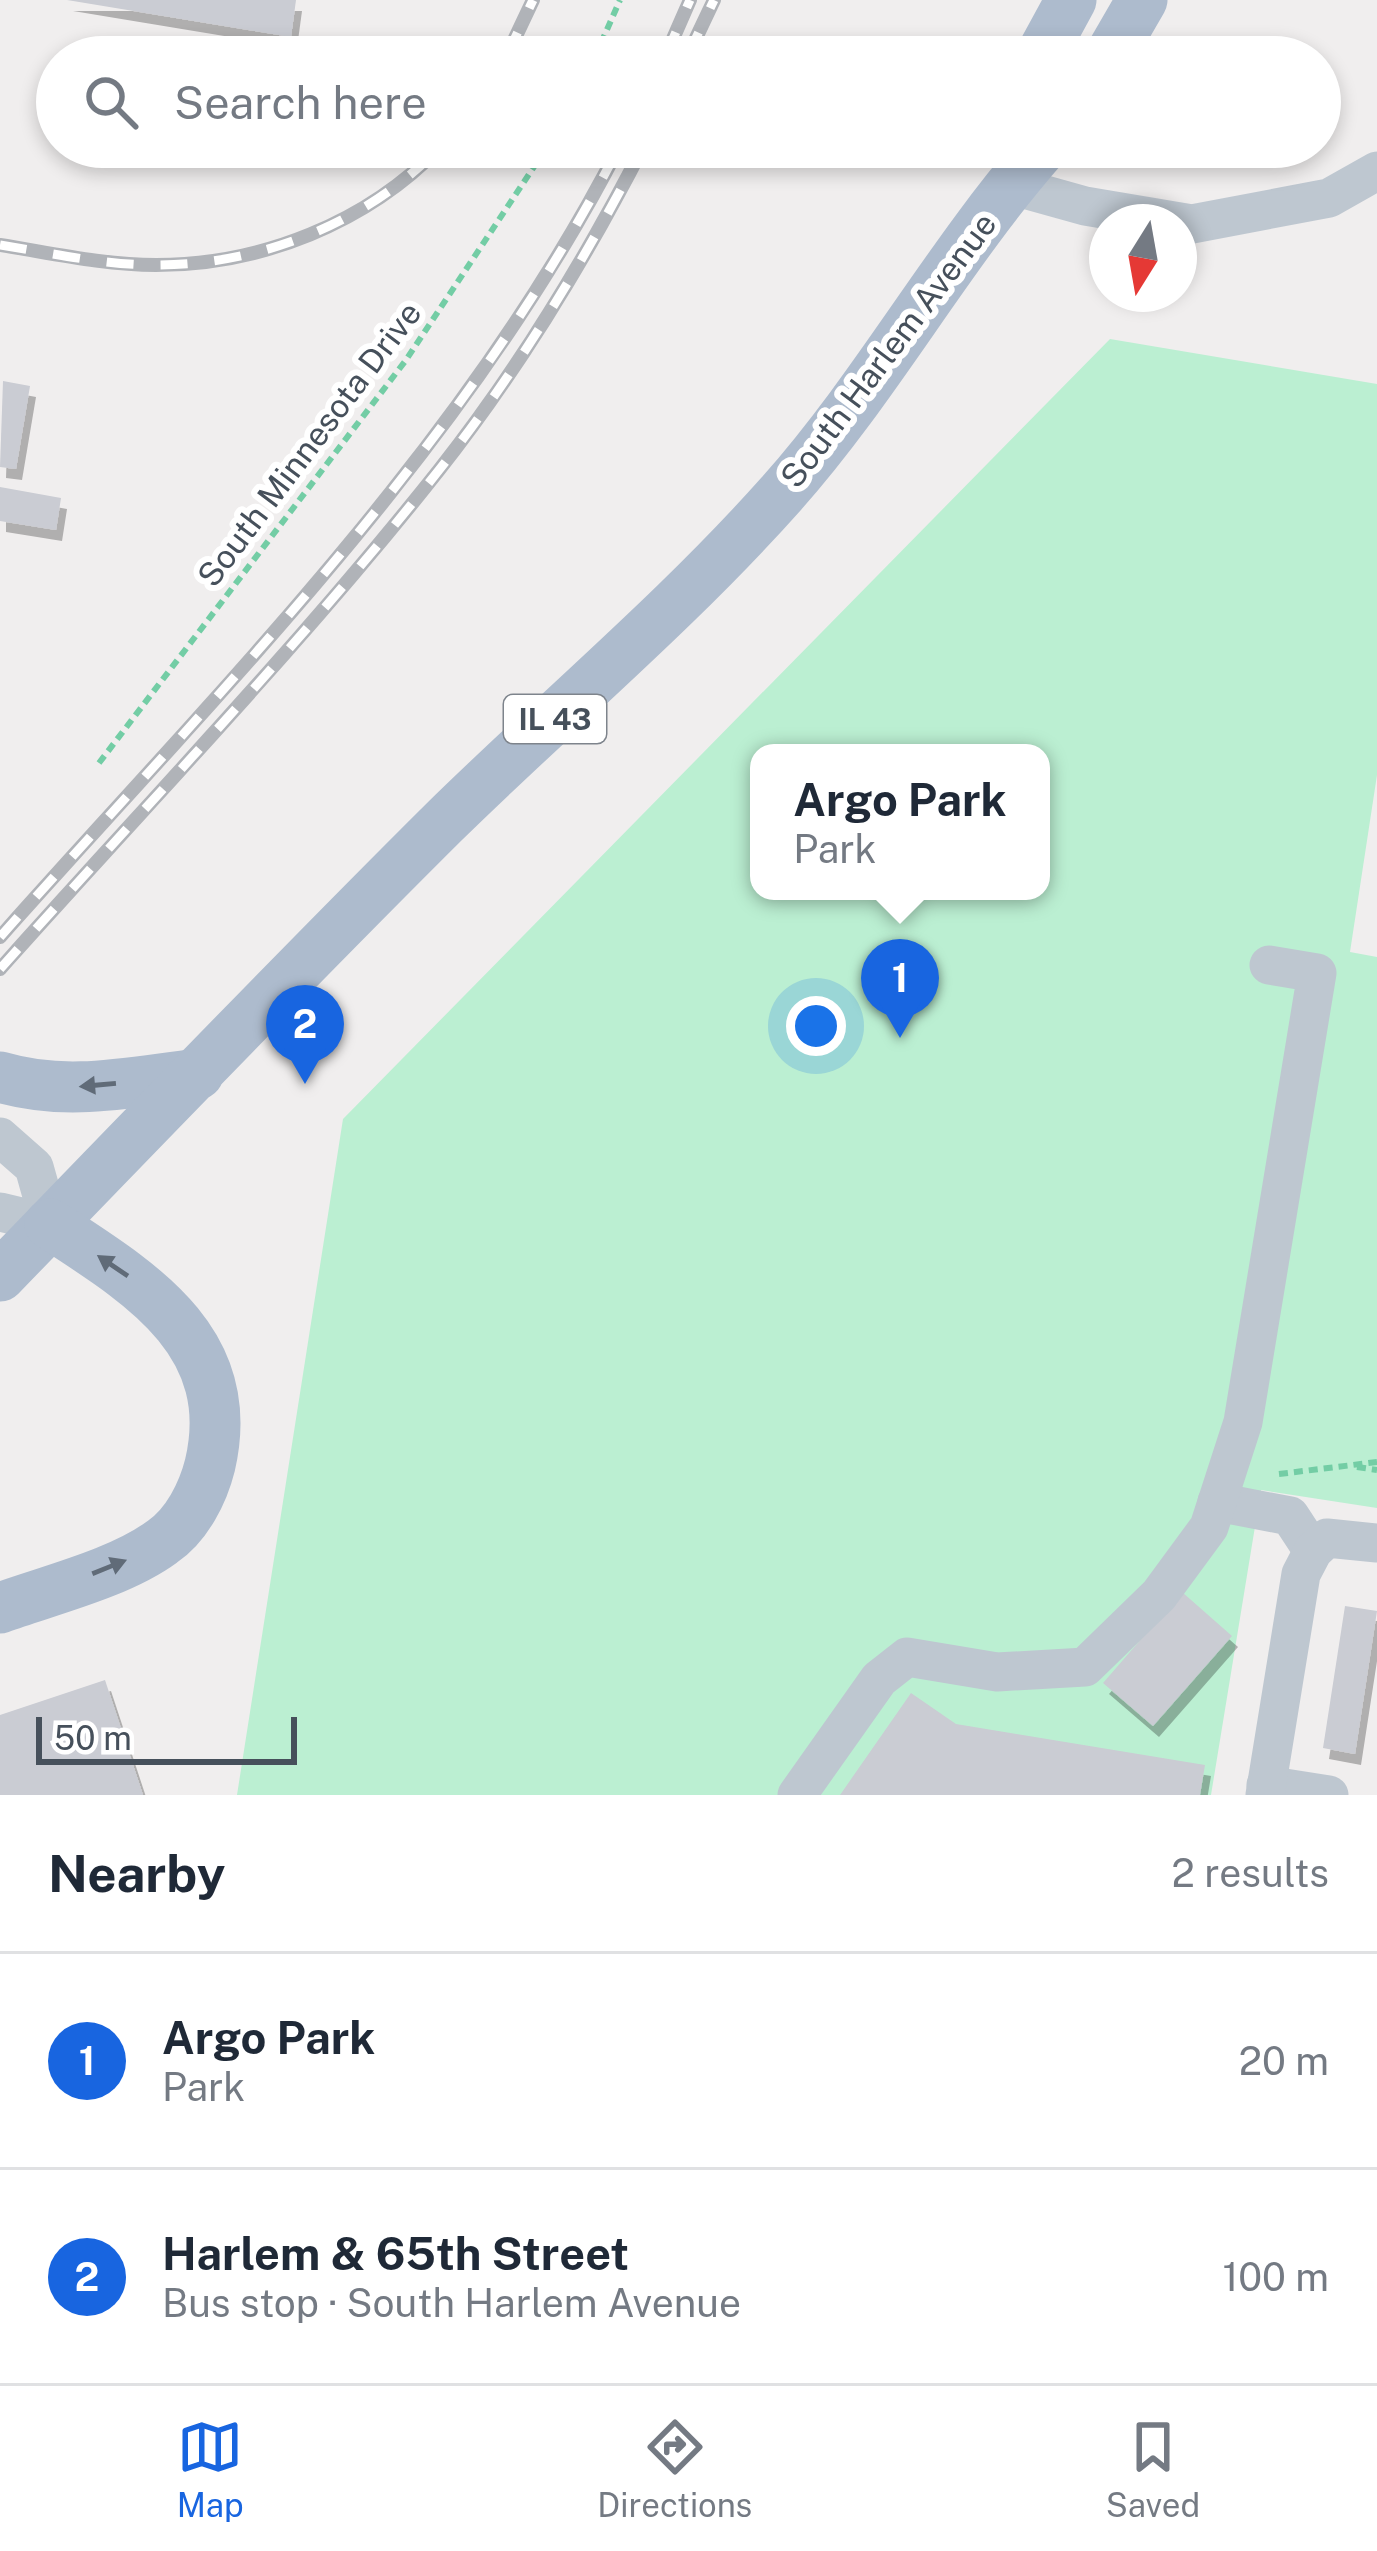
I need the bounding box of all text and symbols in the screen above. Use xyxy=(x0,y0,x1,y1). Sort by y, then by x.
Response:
search box xyxy=(36,36,1341,168)
icon: search xyxy=(78,69,144,135)
text: Search here xyxy=(174,76,427,129)
north arrow xyxy=(1089,204,1197,312)
street label: South Harlem Avenue xyxy=(772,205,1004,495)
street label: South Minnesota Drive xyxy=(190,294,428,594)
road number: IL 43 xyxy=(504,695,606,743)
popup xyxy=(750,744,1050,900)
text: Argo Park xyxy=(793,773,1007,826)
text: Park xyxy=(793,826,877,872)
pin: 1 xyxy=(861,939,939,1038)
pin: 2 xyxy=(266,985,344,1084)
your location xyxy=(786,996,846,1056)
one-way arrow xyxy=(79,1076,116,1095)
one-way arrow xyxy=(96,1255,129,1277)
one-way arrow xyxy=(92,1557,128,1576)
scale bar xyxy=(36,1711,297,1764)
text: 50 m xyxy=(54,1719,132,1757)
text: Nearby xyxy=(48,1844,225,1903)
text: 2 results xyxy=(1172,1850,1329,1896)
text: Argo Park xyxy=(162,2011,375,2064)
text: 1 xyxy=(79,2038,95,2084)
text: 20 m xyxy=(1239,2038,1329,2084)
text: Park xyxy=(162,2064,245,2110)
text: Harlem & 65th Street xyxy=(162,2227,629,2280)
text: 2 xyxy=(75,2254,99,2300)
text: 100 m xyxy=(1222,2254,1329,2300)
text: Bus stop · South Harlem Avenue xyxy=(162,2280,741,2326)
tab: Map xyxy=(177,2414,244,2524)
tab: Directions xyxy=(597,2414,752,2524)
tab: Saved xyxy=(1106,2414,1200,2524)

